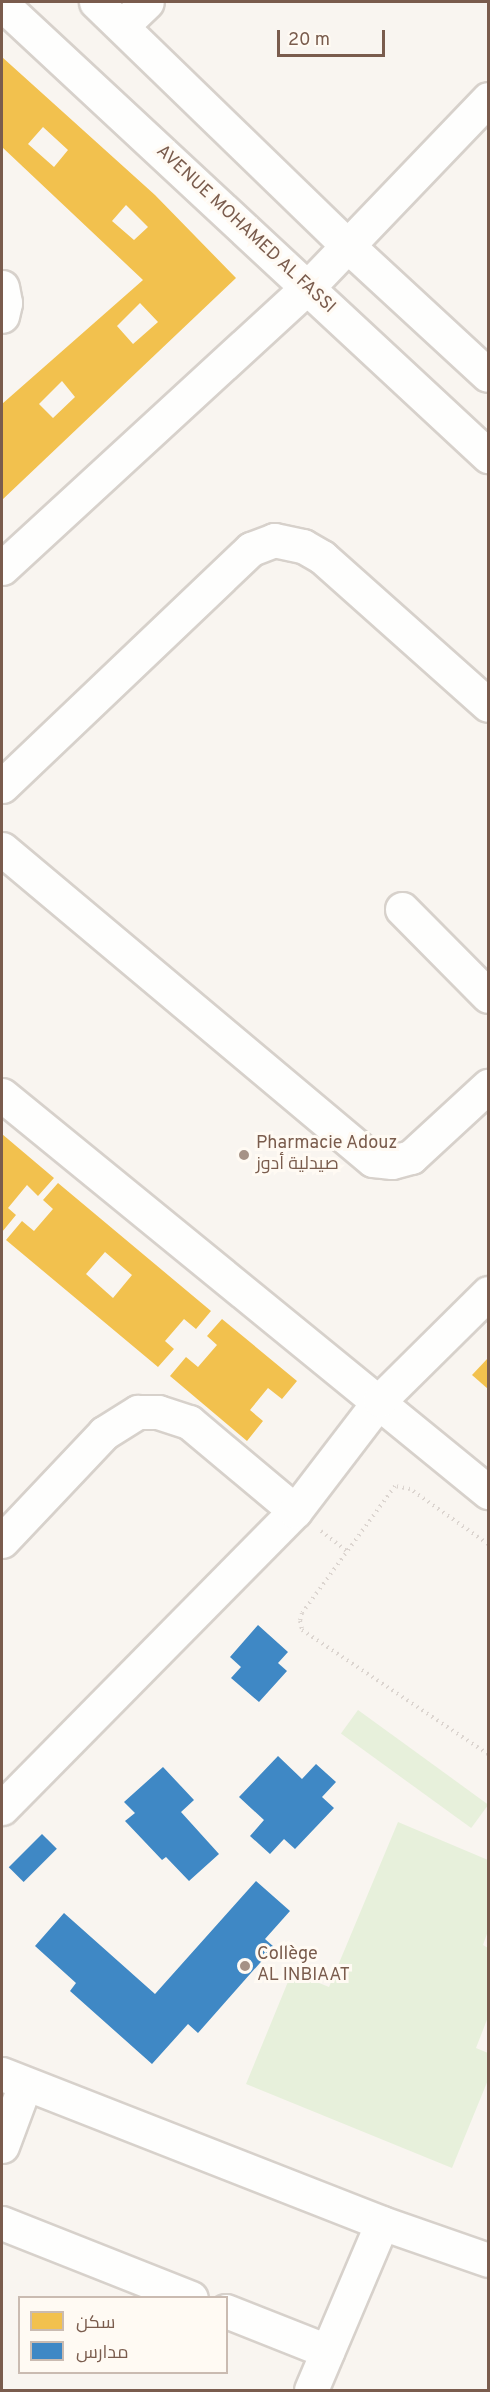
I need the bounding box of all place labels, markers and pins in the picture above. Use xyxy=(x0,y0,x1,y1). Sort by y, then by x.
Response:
place label: Pharmacie Adouz صيدلية أدوز xyxy=(256,1134,398,1176)
marker: Pharmacie Adouz صيدلية أدوز xyxy=(237,1148,251,1162)
place label: Collège AL INBIAAT xyxy=(257,1945,350,1988)
marker: Collège AL INBIAAT xyxy=(238,1959,252,1973)

